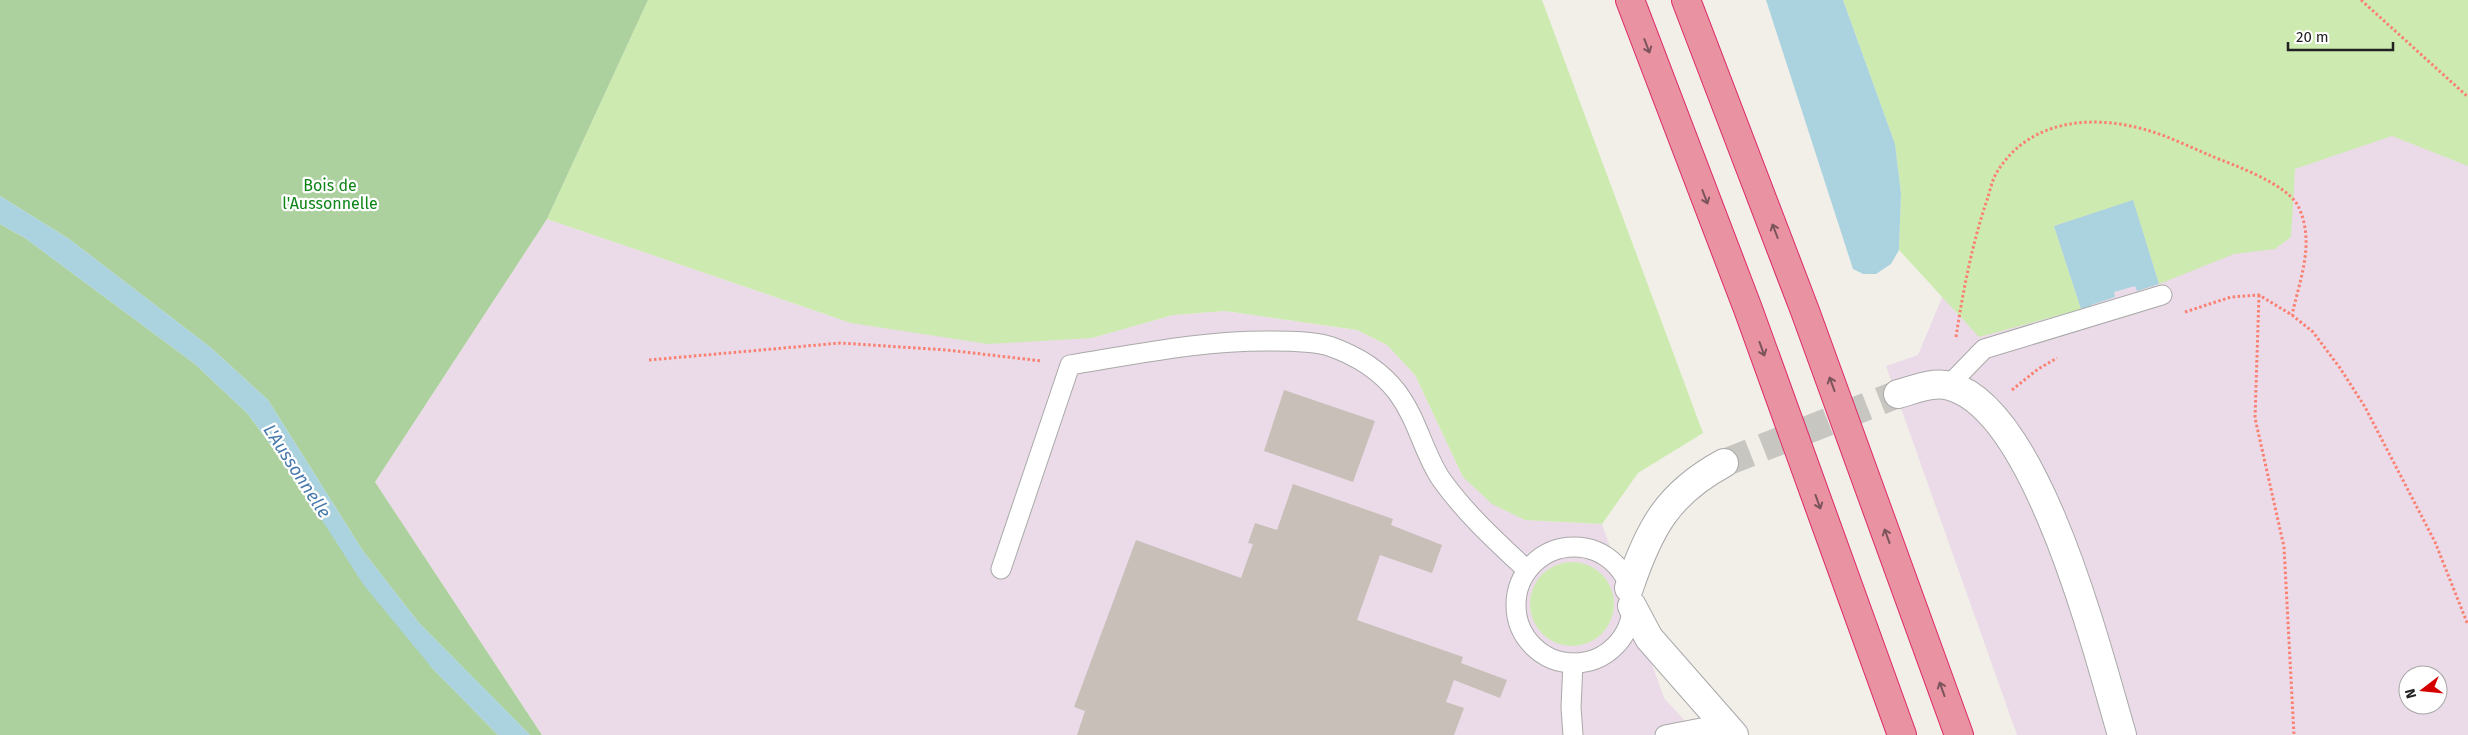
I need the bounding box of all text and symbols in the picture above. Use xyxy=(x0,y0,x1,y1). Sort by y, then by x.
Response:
scale bar xyxy=(2288,20,2393,52)
text: 20 m xyxy=(2296,28,2329,46)
one-way arrow xyxy=(1643,37,1652,53)
park label: Bois de l'Aussonnelle xyxy=(282,176,378,213)
one-way arrow xyxy=(1701,189,1710,205)
one-way arrow xyxy=(1770,224,1779,239)
one-way arrow xyxy=(1758,341,1767,357)
one-way arrow xyxy=(1827,376,1836,392)
water label: L'Aussonnelle xyxy=(258,420,336,522)
one-way arrow xyxy=(1814,494,1823,509)
one-way arrow xyxy=(1882,529,1891,545)
north arrow xyxy=(2398,665,2448,715)
one-way arrow xyxy=(1937,682,1946,697)
text: N xyxy=(2402,687,2420,700)

